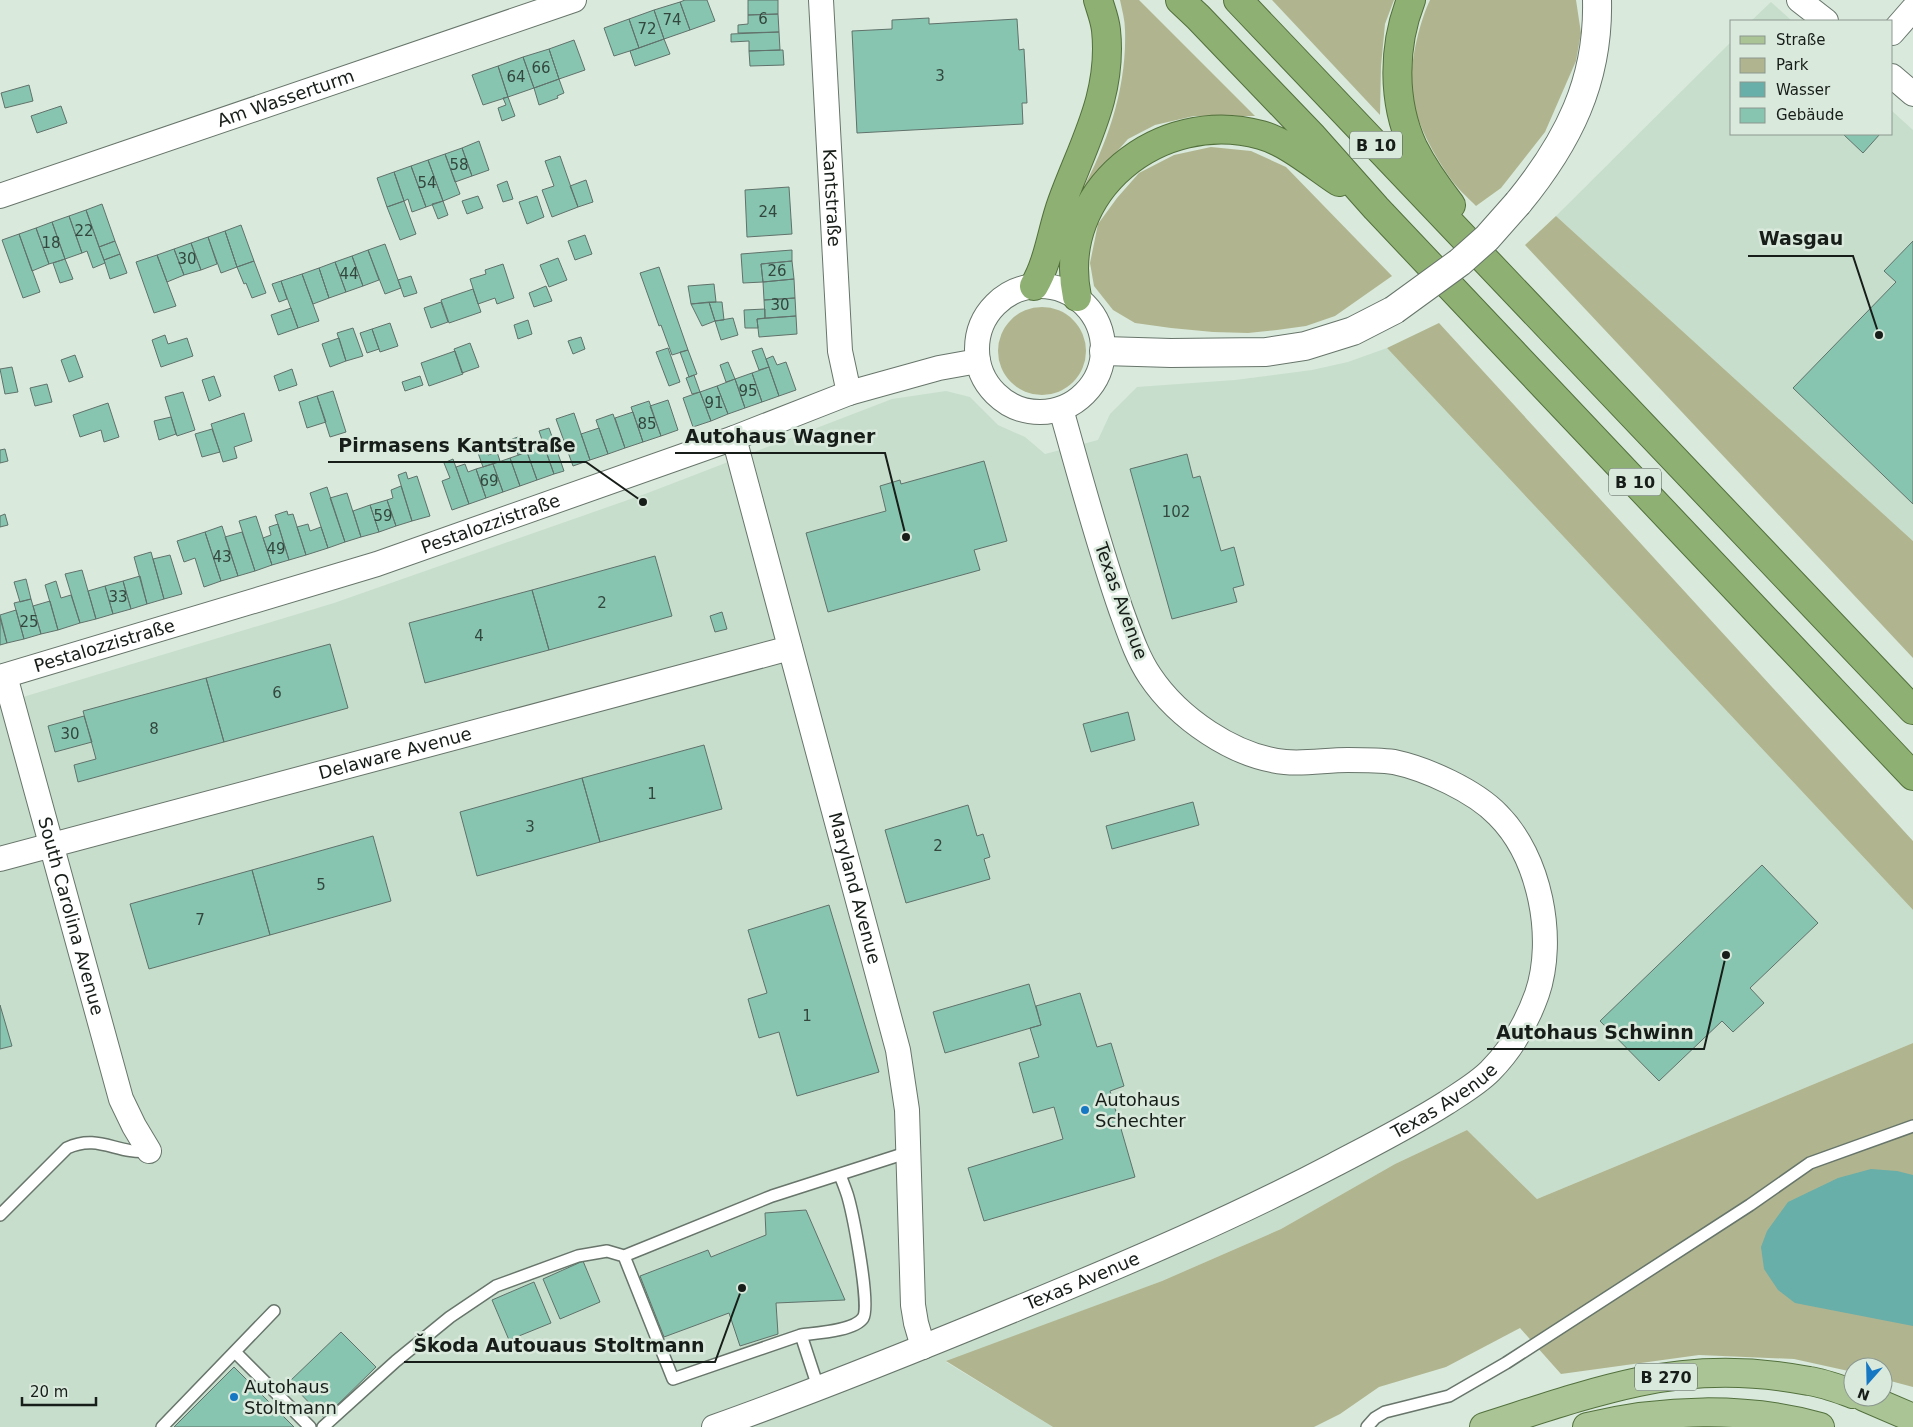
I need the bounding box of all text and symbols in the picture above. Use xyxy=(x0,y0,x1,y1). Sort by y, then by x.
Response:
house number: 6 xyxy=(758,10,768,28)
house number: 74 xyxy=(662,11,682,29)
house number: 72 xyxy=(637,20,657,38)
legend xyxy=(1730,20,1893,135)
text: Straße xyxy=(1776,31,1825,49)
text: Park xyxy=(1776,56,1809,74)
house number: 66 xyxy=(531,59,551,77)
street label: Am Wasserturm xyxy=(214,65,357,131)
house number: 3 xyxy=(935,67,945,85)
house number: 64 xyxy=(506,68,526,86)
text: Wasser xyxy=(1776,81,1831,99)
text: Gebäude xyxy=(1776,106,1844,124)
road number: B 10 xyxy=(1350,132,1402,158)
street label: Kantstraße xyxy=(819,148,845,247)
house number: 58 xyxy=(449,156,469,174)
house number: 54 xyxy=(417,174,437,192)
house number: 24 xyxy=(758,203,778,221)
house number: 22 xyxy=(74,222,94,240)
callout: Wasgau xyxy=(1748,222,1853,256)
text: Wasgau xyxy=(1759,227,1843,249)
house number: 18 xyxy=(41,234,61,252)
house number: 30 xyxy=(177,250,197,268)
house number: 26 xyxy=(767,262,787,280)
house number: 44 xyxy=(339,265,359,283)
house number: 30 xyxy=(770,296,790,314)
house number: 95 xyxy=(738,382,758,400)
house number: 91 xyxy=(704,394,724,412)
house number: 85 xyxy=(637,415,657,433)
callout: Autohaus Wagner xyxy=(675,419,885,453)
text: Autohaus Wagner xyxy=(685,425,876,447)
callout: Pirmasens Kantstraße xyxy=(328,428,586,462)
text: Pirmasens Kantstraße xyxy=(338,434,576,456)
road number: B 10 xyxy=(1609,468,1661,496)
house number: 69 xyxy=(479,472,499,490)
street label: Pestalozzistraße xyxy=(418,489,563,558)
house number: 102 xyxy=(1162,503,1190,521)
house number: 59 xyxy=(373,507,393,525)
street label: Texas Avenue xyxy=(1090,539,1152,662)
house number: 49 xyxy=(266,540,286,558)
house number: 43 xyxy=(212,548,232,566)
house number: 33 xyxy=(108,588,128,606)
house number: 2 xyxy=(597,594,607,612)
house number: 25 xyxy=(19,613,39,631)
street label: Pestalozzistraße xyxy=(31,614,177,676)
house number: 4 xyxy=(474,627,484,645)
house number: 6 xyxy=(272,684,282,702)
house number: 8 xyxy=(149,720,159,738)
street label: Delaware Avenue xyxy=(316,723,474,783)
house number: 30 xyxy=(60,725,80,743)
house number: 1 xyxy=(647,785,657,803)
street label: Maryland Avenue xyxy=(825,810,885,966)
street label: South Carolina Avenue xyxy=(34,814,109,1018)
house number: 3 xyxy=(525,818,535,836)
house number: 2 xyxy=(933,837,943,855)
house number: 5 xyxy=(316,876,326,894)
house number: 7 xyxy=(195,911,205,929)
house number: 1 xyxy=(802,1007,812,1025)
callout: Autohaus Schwinn xyxy=(1487,1015,1704,1049)
text: Autohaus Schwinn xyxy=(1496,1021,1694,1043)
street label: Texas Avenue xyxy=(1387,1059,1501,1143)
place label: Autohaus Schechter xyxy=(1095,1089,1186,1131)
marker: Autohaus Schechter xyxy=(1079,1104,1091,1116)
street label: Texas Avenue xyxy=(1021,1247,1143,1315)
callout: Škoda Autouaus Stoltmann xyxy=(404,1328,715,1362)
text: Škoda Autouaus Stoltmann xyxy=(413,1333,705,1356)
north arrow xyxy=(1843,1357,1893,1407)
road number: B 270 xyxy=(1635,1364,1697,1390)
scale bar xyxy=(22,1374,96,1406)
place label: Autohaus Stoltmann xyxy=(244,1376,337,1418)
text: 20 m xyxy=(30,1383,68,1401)
text: N xyxy=(1855,1385,1872,1404)
marker: Autohaus Stoltmann xyxy=(228,1391,240,1403)

